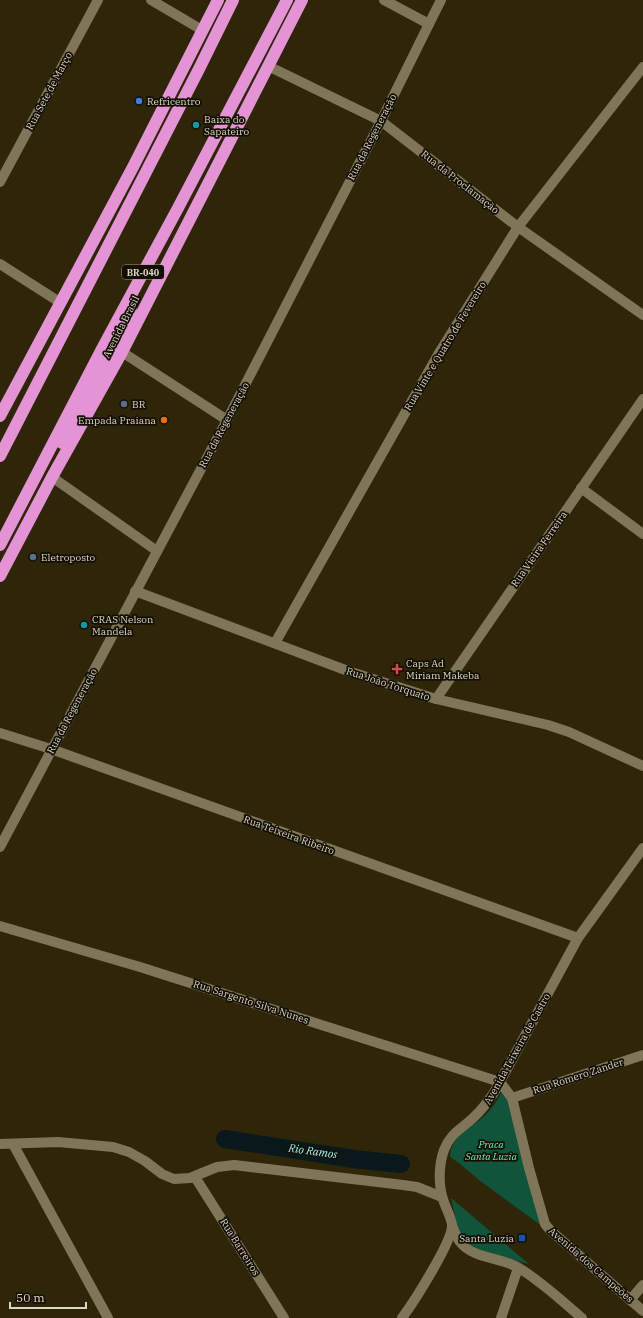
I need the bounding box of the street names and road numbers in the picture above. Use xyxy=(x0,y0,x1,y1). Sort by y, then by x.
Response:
street label: Rua Sete de Março xyxy=(23,50,75,132)
street label: Rua da Regeneração xyxy=(345,91,400,182)
street label: Rua da Proclamação xyxy=(418,147,502,217)
road number: BR-040 xyxy=(122,265,164,279)
street label: Rua Vinte e Quatro de Fevereiro xyxy=(401,279,489,413)
street label: Avenida Brasil xyxy=(100,294,142,360)
street label: Rua da Regeneração xyxy=(196,380,252,470)
street label: Rua Vieira Ferreira xyxy=(508,508,570,589)
street label: Rua João Torquato xyxy=(345,664,432,704)
street label: Rua da Regeneração xyxy=(44,666,100,756)
street label: Rua Teixeira Ribeiro xyxy=(242,812,337,858)
street label: Rua Sargento Silva Nunes xyxy=(192,977,310,1027)
street label: Avenida Teixeira de Castro xyxy=(481,991,553,1107)
street label: Rua Romero Zander xyxy=(531,1055,625,1097)
street label: Rua Barreiros xyxy=(217,1216,263,1278)
street label: Avenida dos Campeões xyxy=(546,1225,636,1306)

